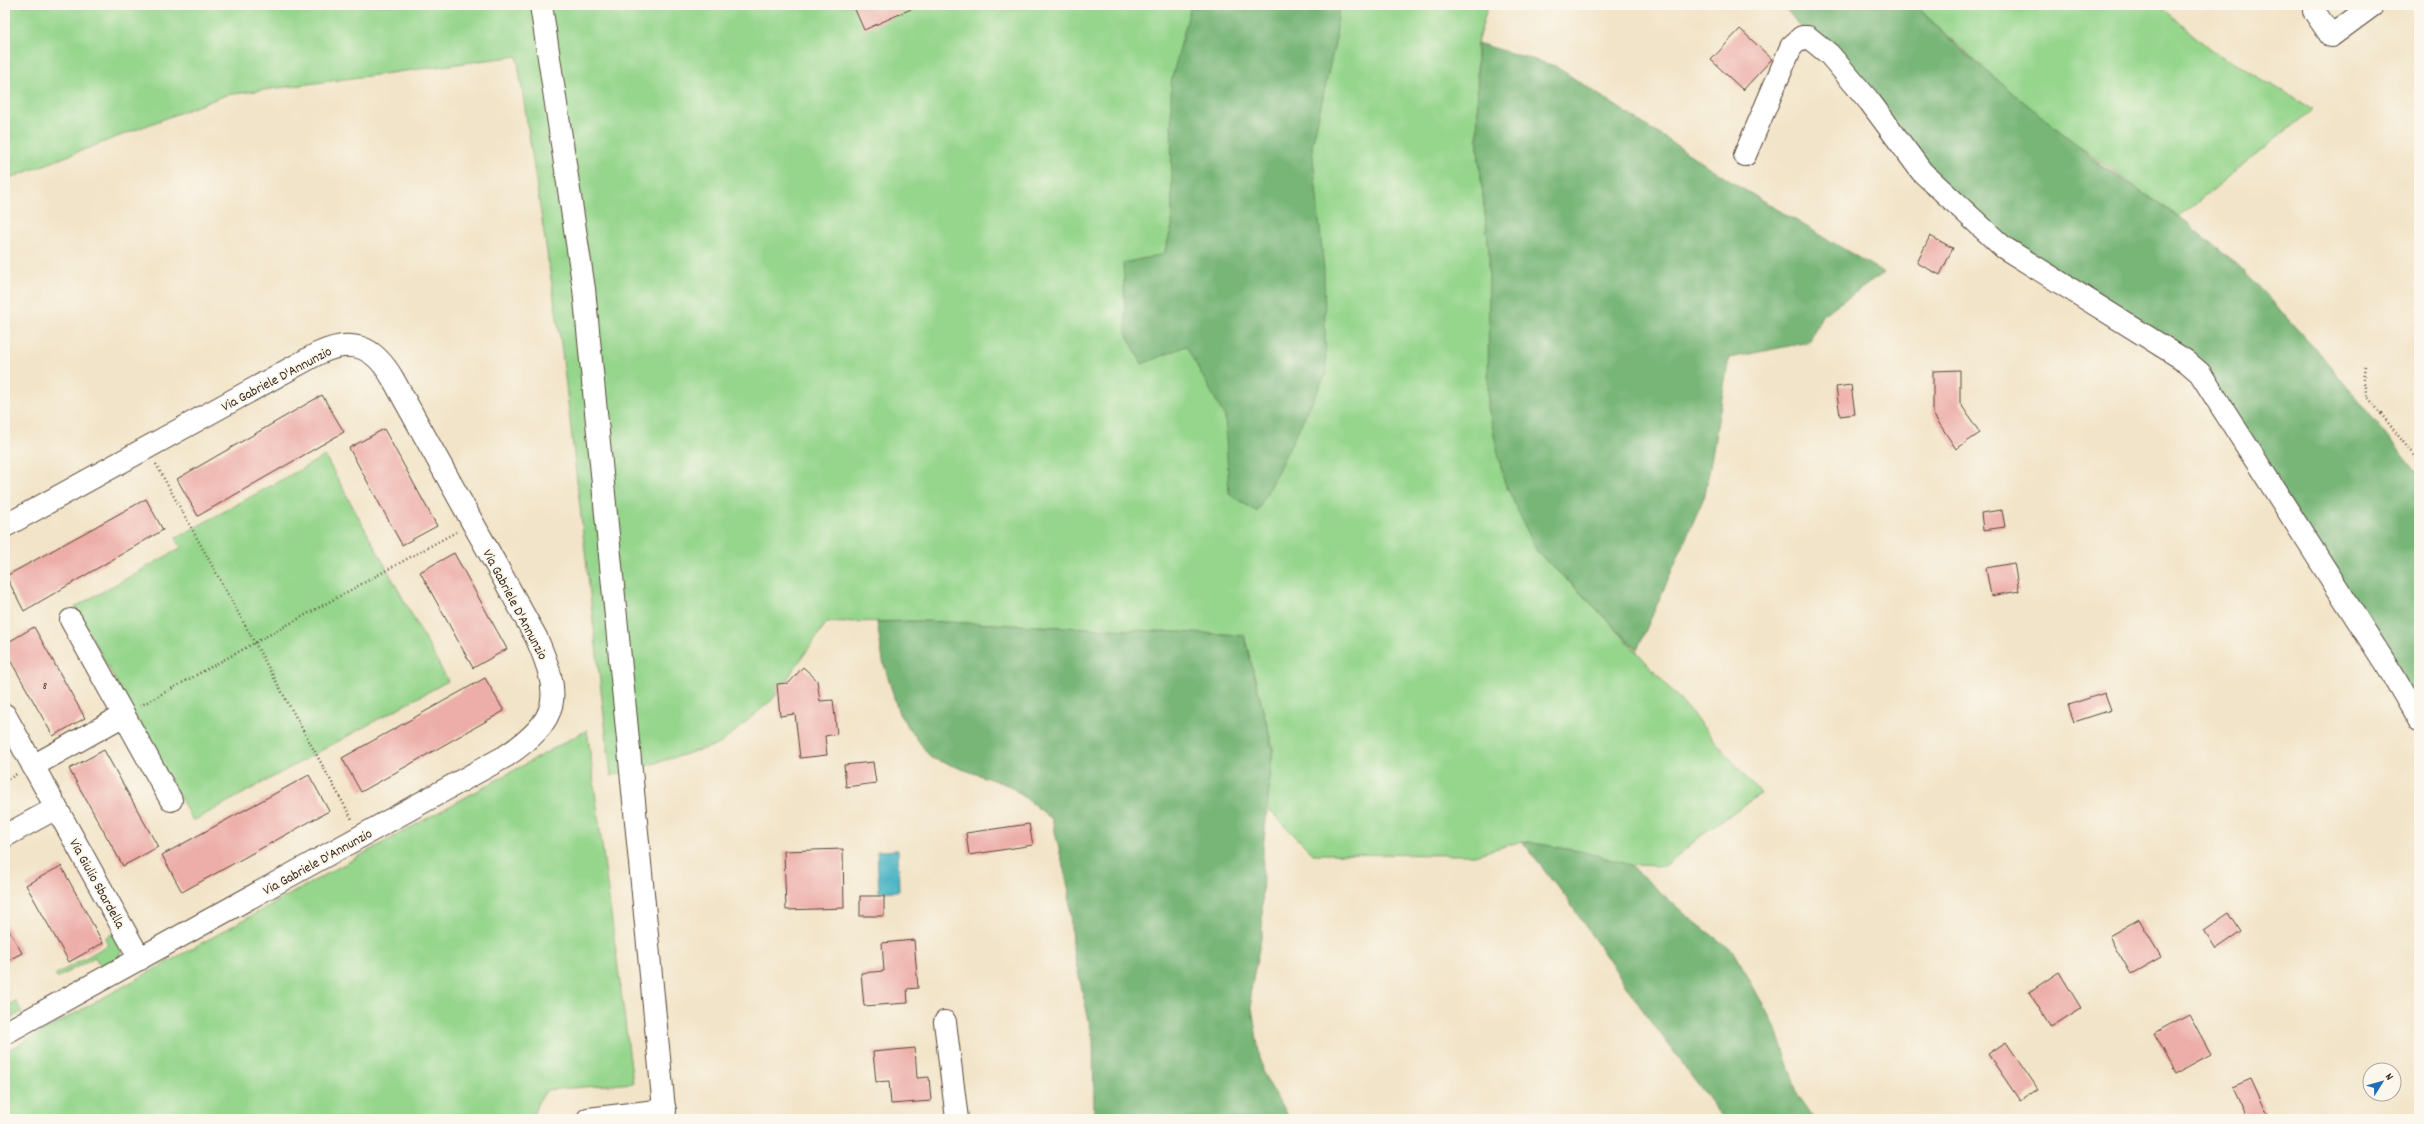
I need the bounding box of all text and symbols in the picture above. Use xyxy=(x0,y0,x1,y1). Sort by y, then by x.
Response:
street label: Via Gabriele D'Annunzio xyxy=(218,342,336,417)
street label: Via Gabriele D'Annunzio xyxy=(477,546,552,664)
house number: 8 xyxy=(43,678,48,695)
street label: Via Gabriele D'Annunzio xyxy=(260,824,376,901)
street label: Via Giulio Sbardella xyxy=(63,835,129,933)
north arrow xyxy=(2362,1062,2402,1102)
text: N xyxy=(2380,1070,2397,1085)

